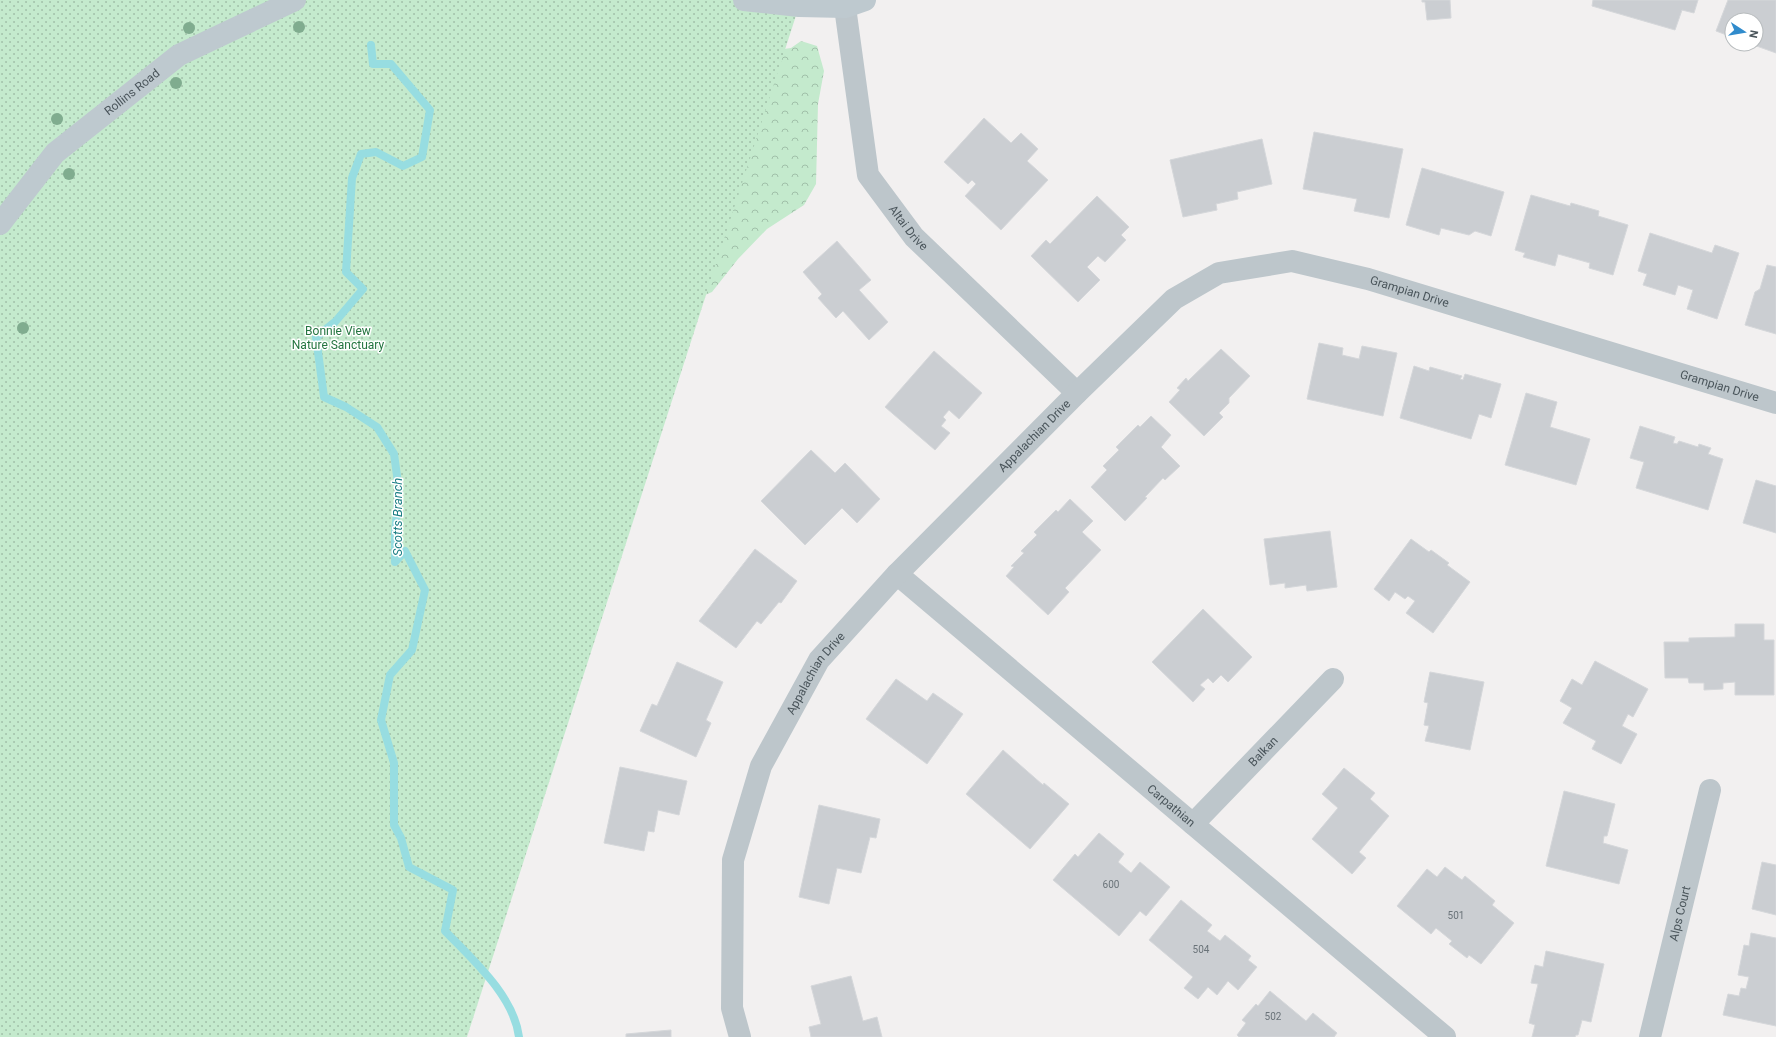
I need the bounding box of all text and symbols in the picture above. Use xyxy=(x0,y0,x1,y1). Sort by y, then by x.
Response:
north arrow xyxy=(1724,12,1764,52)
text: N xyxy=(1746,29,1760,39)
street label: Rollins Road xyxy=(102,66,162,118)
street label: Altai Drive xyxy=(886,202,931,253)
street label: Grampian Drive xyxy=(1368,273,1451,310)
park label: Bonnie View Nature Sanctuary xyxy=(292,324,385,352)
street label: Grampian Drive xyxy=(1678,367,1761,404)
street label: Appalachian Drive xyxy=(996,397,1073,475)
water label: Scotts Branch xyxy=(390,478,405,556)
street label: Appalachian Drive xyxy=(784,629,848,717)
street label: Balkan xyxy=(1246,733,1281,769)
street label: Carpathian xyxy=(1144,782,1198,830)
house number: 600 xyxy=(1103,879,1120,890)
street label: Alps Court xyxy=(1667,885,1693,943)
house number: 501 xyxy=(1448,910,1464,921)
house number: 504 xyxy=(1193,944,1210,955)
house number: 502 xyxy=(1265,1011,1282,1022)

